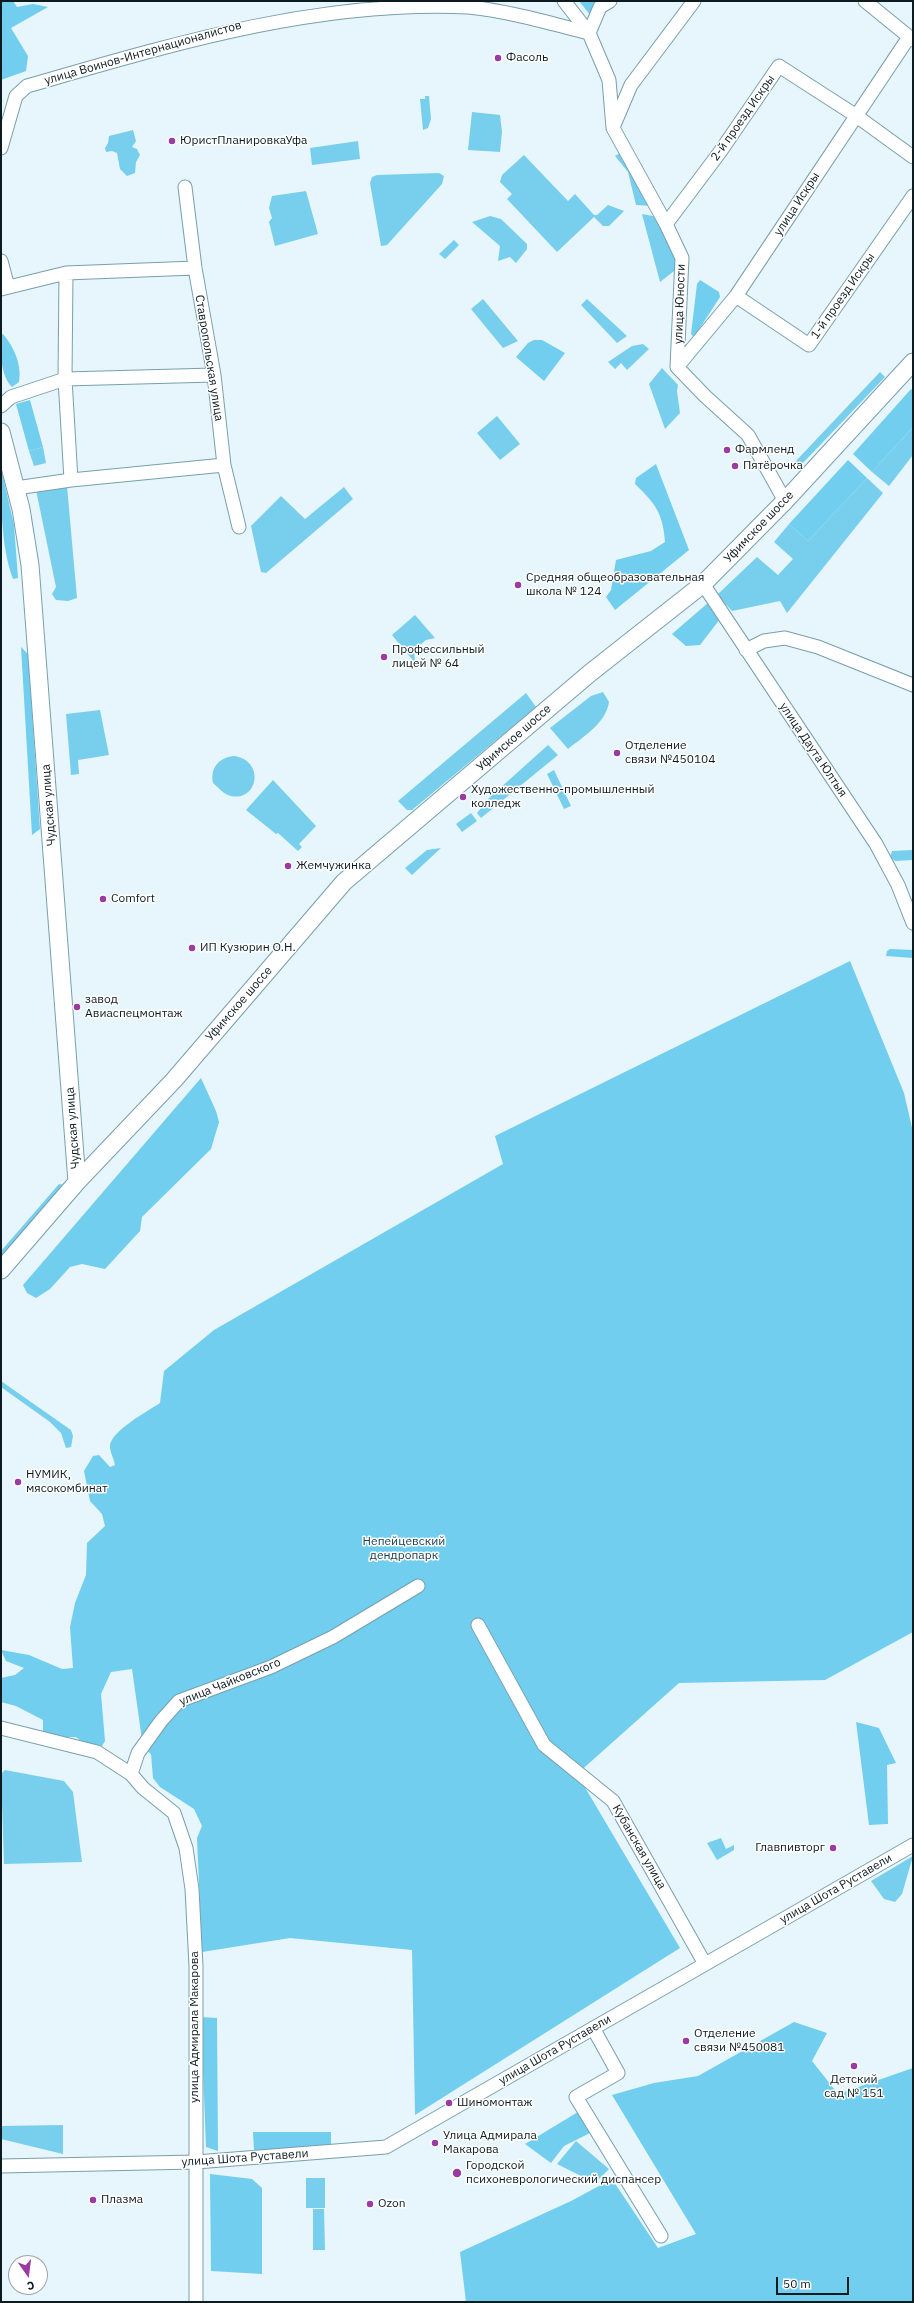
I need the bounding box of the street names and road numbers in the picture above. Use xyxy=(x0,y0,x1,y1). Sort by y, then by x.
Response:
street label: улица Воинов-Интернационалистов xyxy=(43,18,243,88)
street label: 2-й проезд Искры xyxy=(708,72,778,164)
street label: улица Искры xyxy=(771,170,823,238)
street label: 1-й проезд Искры xyxy=(808,250,878,342)
street label: улица Юности xyxy=(671,264,689,344)
street label: Ставропольская улица xyxy=(192,294,226,422)
street label: Уфимское шоссе xyxy=(721,488,797,566)
street label: улица Даута Юлтыя xyxy=(776,700,850,800)
street label: Уфимское шоссе xyxy=(474,702,554,774)
street label: Чудская улица xyxy=(39,764,59,846)
street label: Уфимское шоссе xyxy=(203,964,275,1044)
street label: Чудская улица xyxy=(63,1087,83,1169)
street label: улица Чайковского xyxy=(177,1655,283,1709)
street label: Кубанская улица xyxy=(609,1802,669,1892)
street label: улица Шота Руставели xyxy=(777,1851,895,1927)
street label: улица Адмирала Макарова xyxy=(188,1951,202,2103)
street label: улица Шота Руставели xyxy=(496,2012,614,2088)
street label: улица Шота Руставели xyxy=(181,2146,309,2170)

